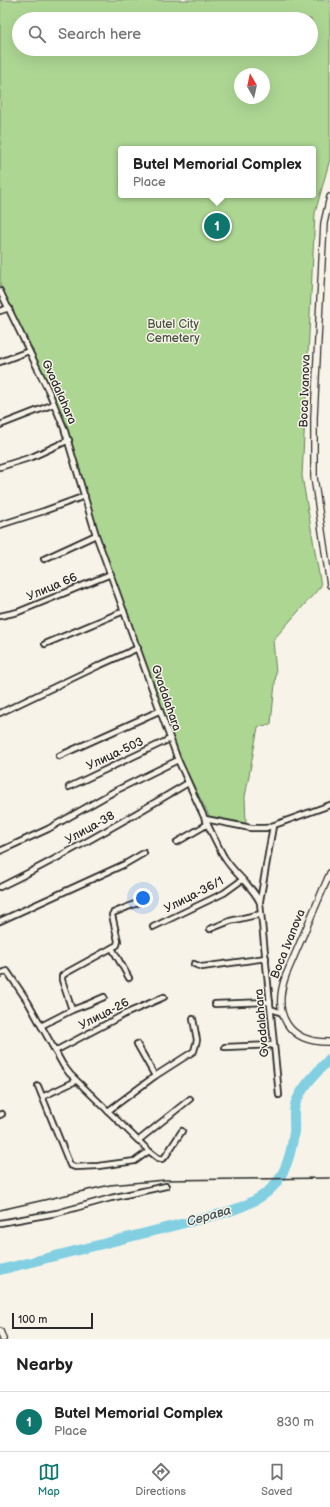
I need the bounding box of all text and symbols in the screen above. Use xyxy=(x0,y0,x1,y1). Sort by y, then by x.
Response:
search box xyxy=(12,12,318,56)
icon: search xyxy=(26,23,48,45)
text: Search here xyxy=(58,25,141,44)
north arrow xyxy=(234,68,270,104)
popup xyxy=(118,146,316,198)
text: Butel Memorial Complex xyxy=(133,155,301,174)
text: Place xyxy=(133,174,166,190)
pin: 1 xyxy=(204,211,230,241)
park label: Butel City Cemetery xyxy=(146,317,200,346)
street label: Boca Ivanova xyxy=(296,354,314,428)
street label: Gvadalahara xyxy=(38,358,80,427)
street label: Улица 66 xyxy=(24,570,80,604)
street label: Gvadalahara xyxy=(148,663,184,733)
street label: Улица-503 xyxy=(84,734,146,774)
street label: Улица-38 xyxy=(63,808,117,848)
street label: Улица-36/1 xyxy=(162,874,226,916)
your location xyxy=(133,888,153,908)
street label: Boca Ivanova xyxy=(267,907,309,981)
street label: Gvadalahara xyxy=(252,988,272,1058)
street label: Улица-26 xyxy=(76,995,132,1033)
water label: Серава xyxy=(185,1202,233,1230)
scale bar xyxy=(12,1311,93,1330)
text: 100 m xyxy=(18,1313,47,1326)
text: Nearby xyxy=(16,1355,73,1375)
text: Butel Memorial Complex xyxy=(54,1404,223,1423)
text: 1 xyxy=(26,1414,32,1430)
text: 830 m xyxy=(277,1414,314,1430)
text: Place xyxy=(54,1423,87,1439)
tab: Map xyxy=(38,1461,60,1498)
tab: Directions xyxy=(135,1461,186,1498)
tab: Saved xyxy=(261,1461,292,1498)

